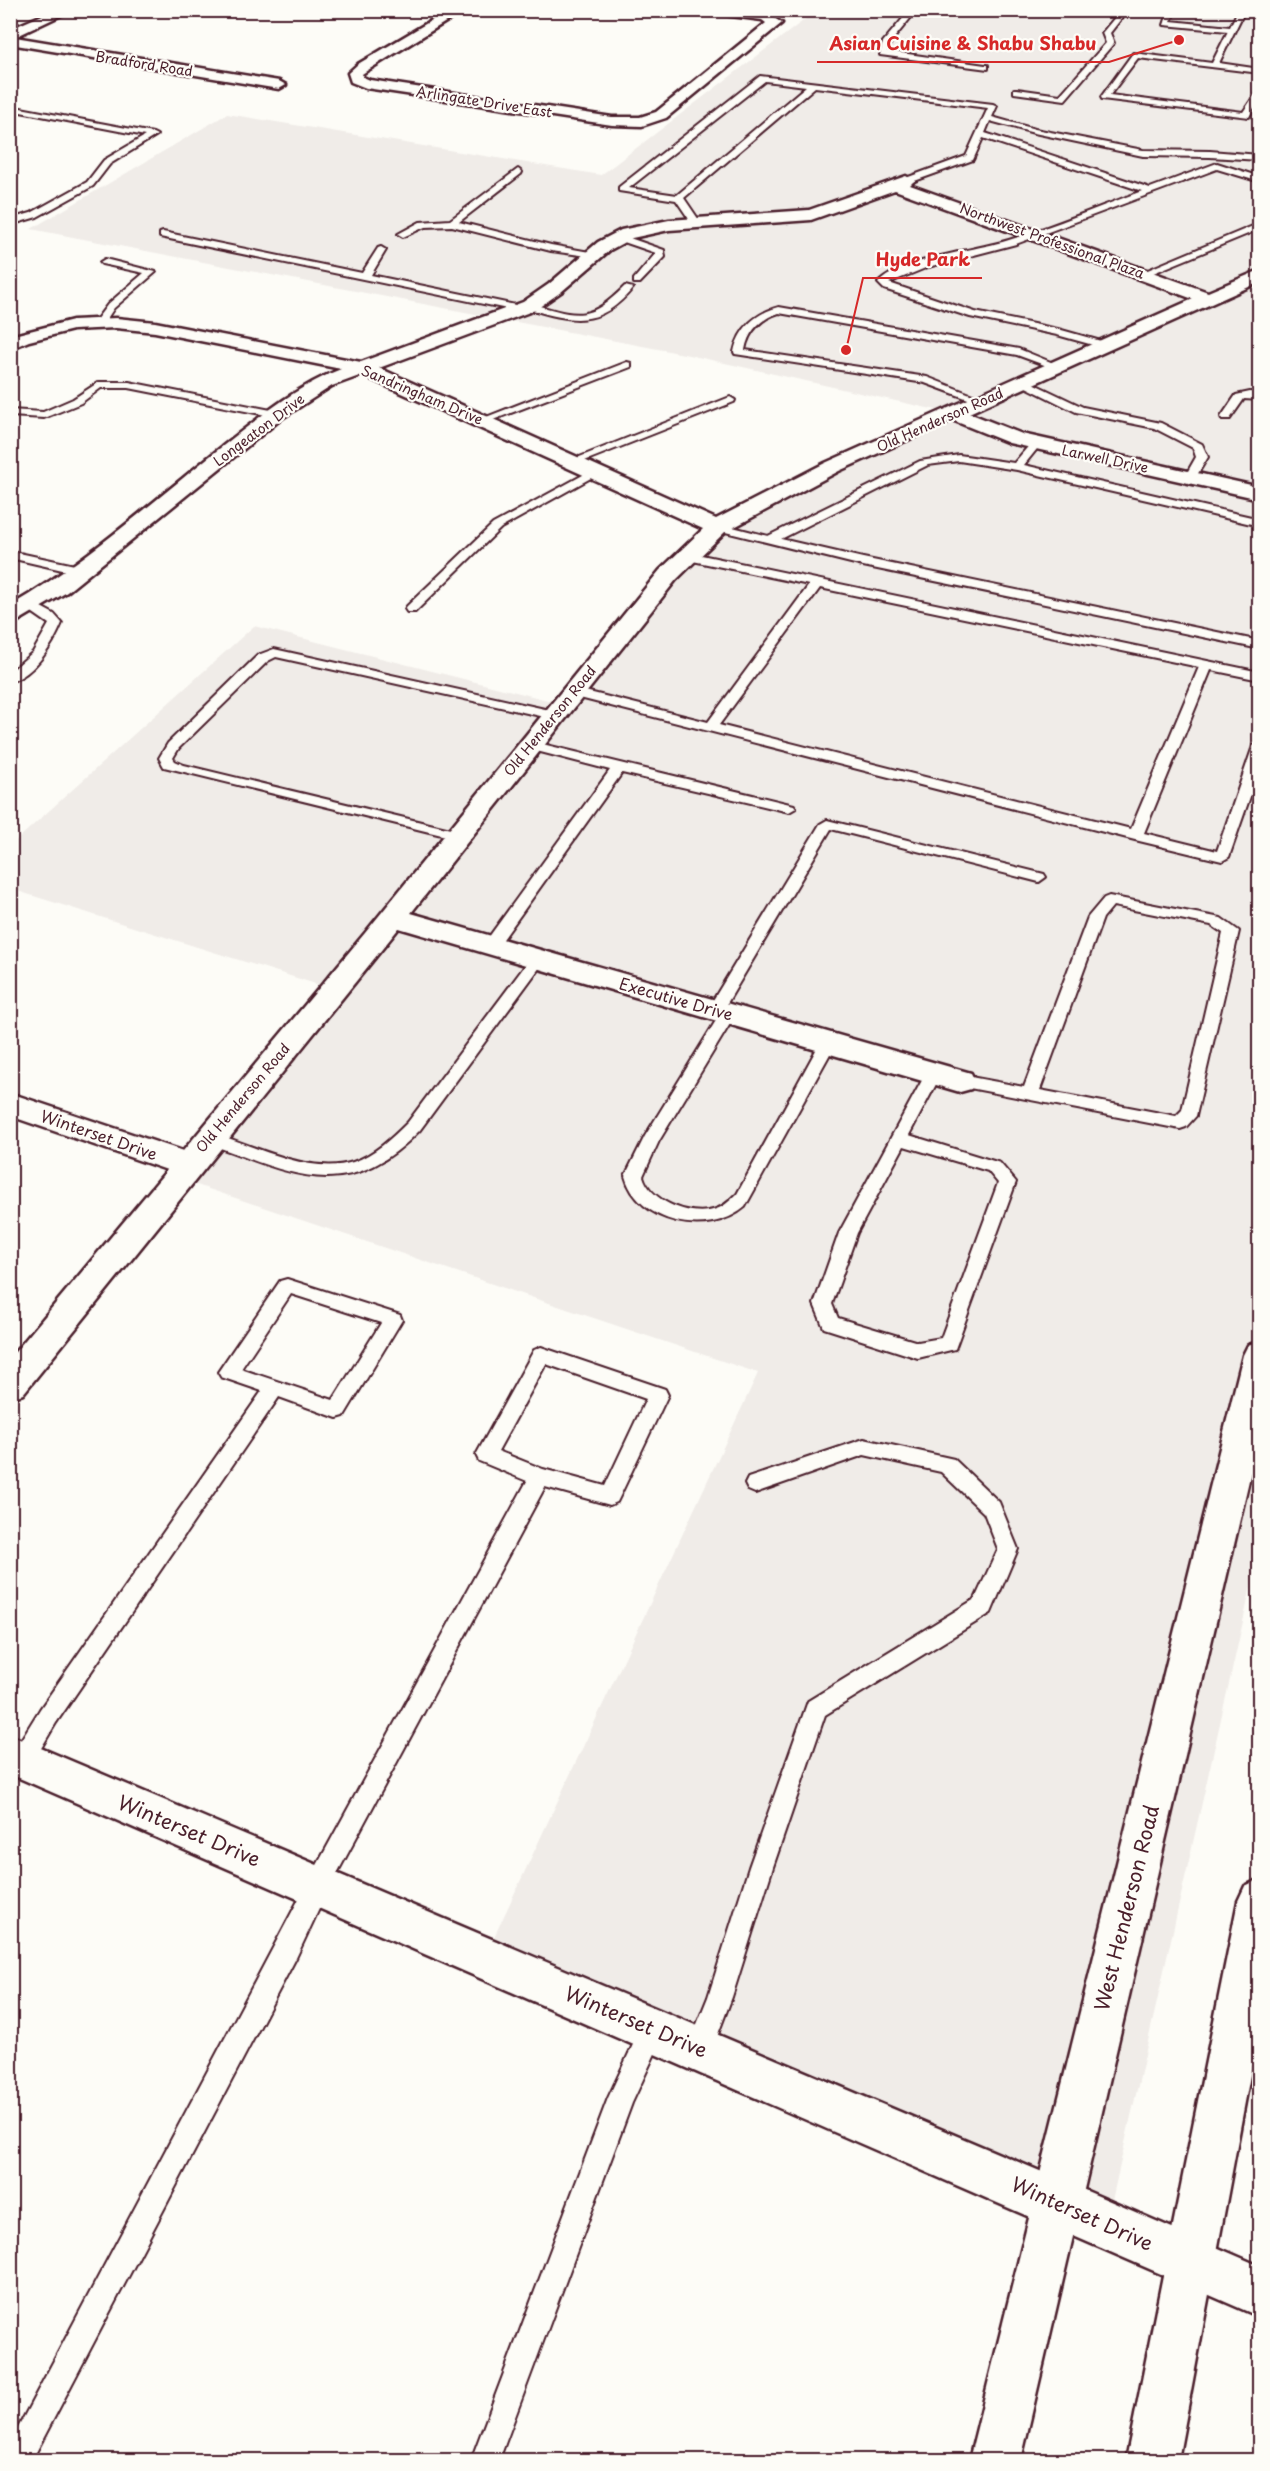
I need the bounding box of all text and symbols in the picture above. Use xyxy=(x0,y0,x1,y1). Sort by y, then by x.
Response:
callout: Asian Cuisine & Shabu Shabu xyxy=(817,26,1109,62)
text: Asian Cuisine & Shabu Shabu xyxy=(828,29,1097,56)
street label: Bradford Road xyxy=(94,45,194,82)
street label: Arlingate Drive East xyxy=(415,80,554,123)
street label: Northwest Professional Plaza xyxy=(957,197,1148,284)
callout: Hyde Park xyxy=(863,242,982,278)
text: Hyde Park xyxy=(876,245,970,272)
street label: Sandringham Drive xyxy=(358,359,486,430)
street label: Old Henderson Road xyxy=(873,382,1007,457)
street label: Longeaton Drive xyxy=(209,388,309,471)
street label: Larwell Drive xyxy=(1060,439,1150,478)
street label: Old Henderson Road xyxy=(498,661,601,781)
street label: Executive Drive xyxy=(617,970,736,1026)
street label: Old Henderson Road xyxy=(191,1038,295,1157)
street label: Winterset Drive xyxy=(38,1103,161,1165)
street label: Winterset Drive xyxy=(113,1786,266,1874)
street label: West Henderson Road xyxy=(1086,1802,1166,2014)
street label: Winterset Drive xyxy=(560,1977,713,2065)
street label: Winterset Drive xyxy=(1007,2168,1158,2258)

